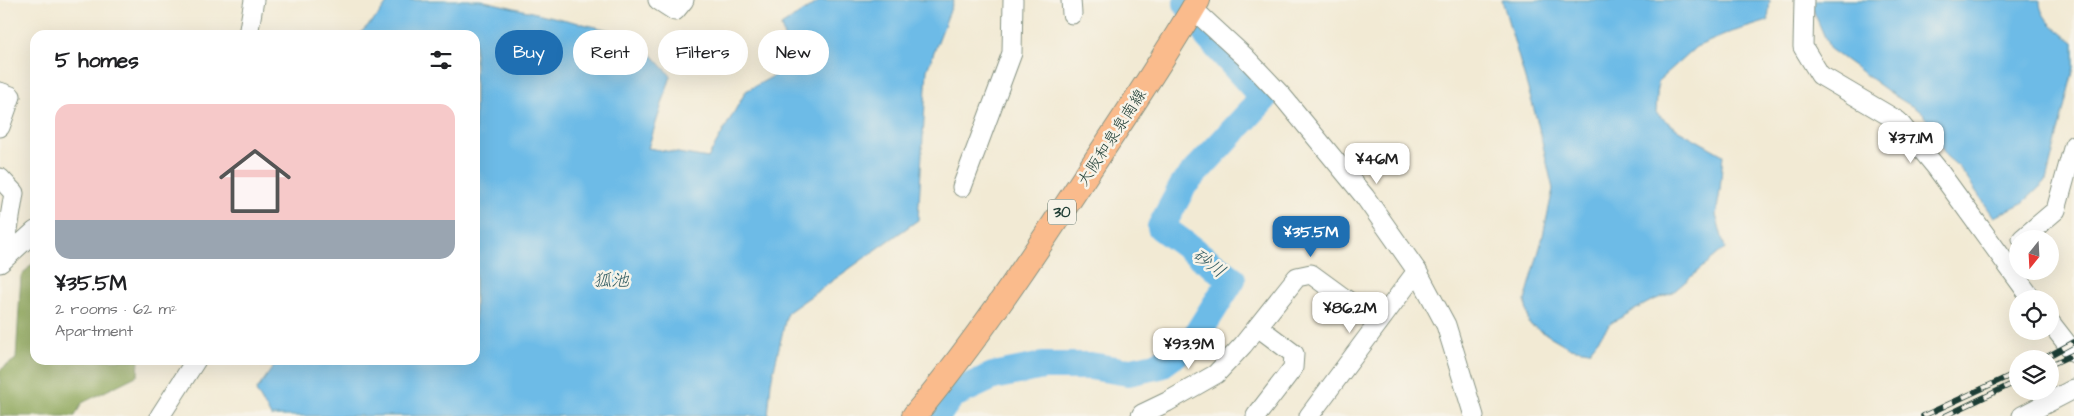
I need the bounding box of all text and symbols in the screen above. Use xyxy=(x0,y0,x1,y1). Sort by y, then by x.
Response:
chip: Buy xyxy=(495,30,563,75)
chip: Rent xyxy=(573,30,648,75)
chip: Filters xyxy=(658,30,748,75)
chip: New xyxy=(758,30,829,75)
text: 5 homes xyxy=(55,46,139,75)
icon: filters xyxy=(427,46,455,74)
street label: 大阪和泉泉南線 xyxy=(1072,85,1152,191)
pin: ¥37.1M xyxy=(1870,121,1952,164)
text: ¥37.1M xyxy=(1889,127,1933,149)
icon: home xyxy=(210,136,300,226)
pin: ¥46M xyxy=(1347,142,1407,185)
text: ¥46M xyxy=(1356,148,1398,170)
road number: 30 xyxy=(1048,200,1076,224)
pin: ¥35.5M xyxy=(1270,216,1352,258)
text: ¥35.5M xyxy=(1284,221,1338,243)
north arrow xyxy=(2009,230,2059,280)
map controls xyxy=(2009,230,2059,400)
water label: 砂川 xyxy=(1187,243,1231,284)
water label: 狐池 xyxy=(593,268,630,293)
text: ¥35.5M xyxy=(55,269,127,298)
button: locate xyxy=(2009,290,2059,340)
pin: ¥86.2M xyxy=(1309,292,1391,334)
text: ¥86.2M xyxy=(1323,297,1377,319)
text: 2 rooms · 62 m² xyxy=(55,298,177,320)
text: Apartment xyxy=(55,320,133,342)
pin: ¥93.9M xyxy=(1148,328,1230,370)
text: ¥93.9M xyxy=(1164,333,1214,355)
button: layers xyxy=(2009,350,2059,400)

